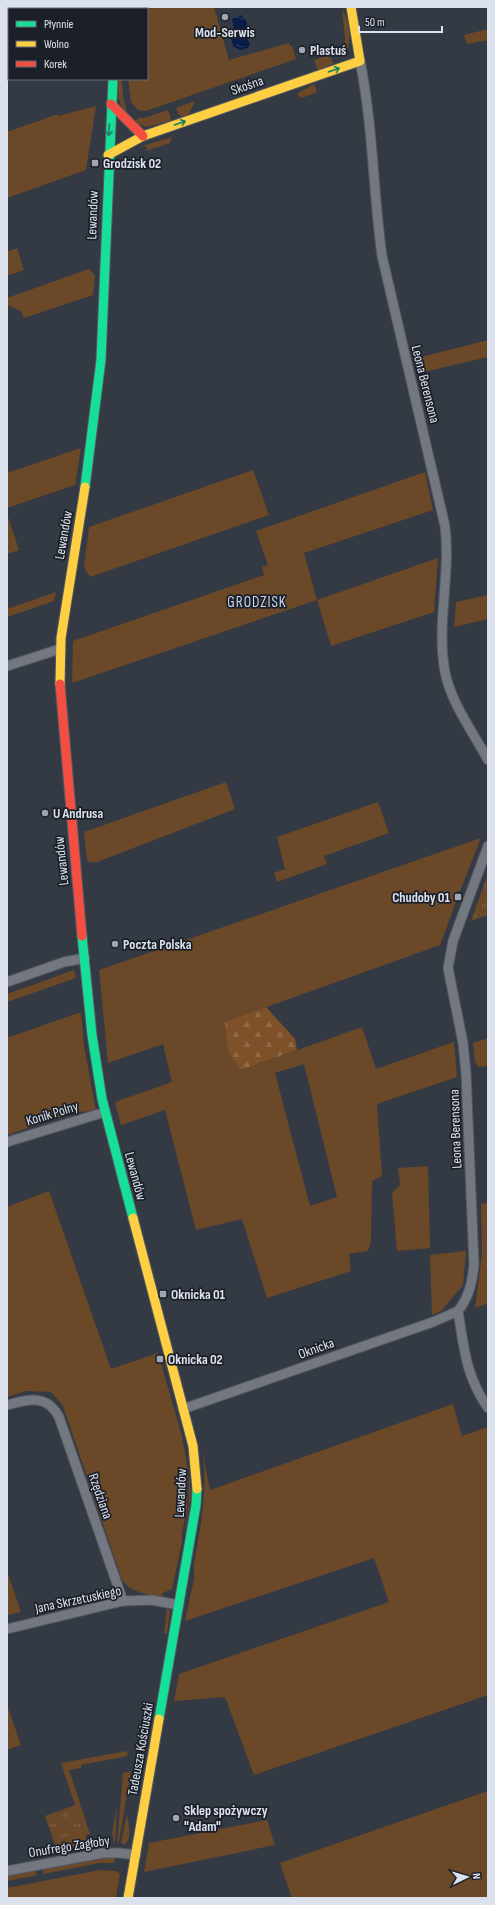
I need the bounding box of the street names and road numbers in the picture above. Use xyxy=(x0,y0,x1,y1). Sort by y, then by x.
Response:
street label: Skośna xyxy=(229,72,266,99)
street label: Lewandów xyxy=(83,190,102,240)
street label: Leona Berensona xyxy=(408,343,443,425)
street label: Lewandów xyxy=(51,509,76,561)
street label: Lewandów xyxy=(50,835,73,886)
street label: Leona Berensona xyxy=(446,1089,465,1169)
street label: Konik Polny xyxy=(24,1097,81,1129)
street label: Lewandów xyxy=(121,1150,150,1202)
street label: Oknicka xyxy=(296,1334,337,1363)
street label: Lewandów xyxy=(171,1468,190,1518)
street label: Rzędziana xyxy=(85,1471,116,1521)
street label: Jana Skrzetuskiego xyxy=(32,1582,123,1617)
street label: Tadeusza Kościuszki xyxy=(124,1701,157,1797)
street label: Onufrego Zagłoby xyxy=(27,1832,111,1861)

